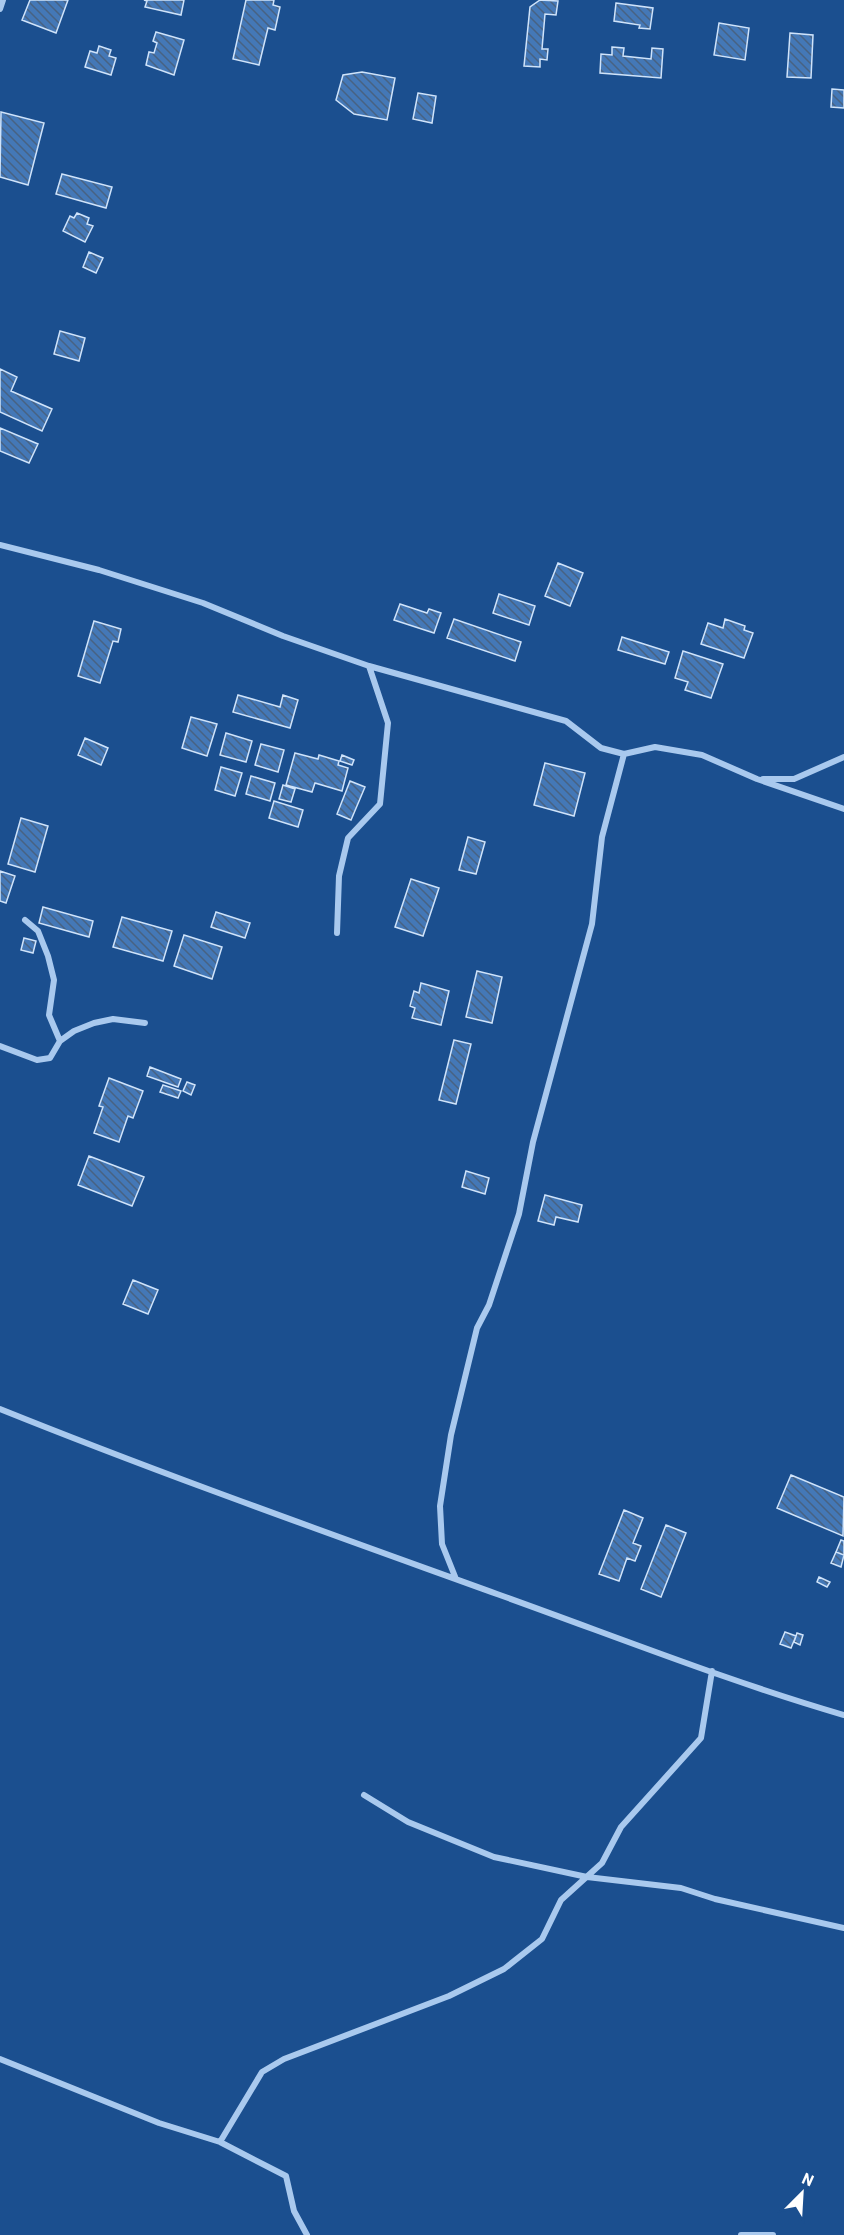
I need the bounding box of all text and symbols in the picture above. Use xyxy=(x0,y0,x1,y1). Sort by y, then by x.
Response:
north arrow xyxy=(772,2163,832,2223)
text: N xyxy=(800,2168,817,2190)

